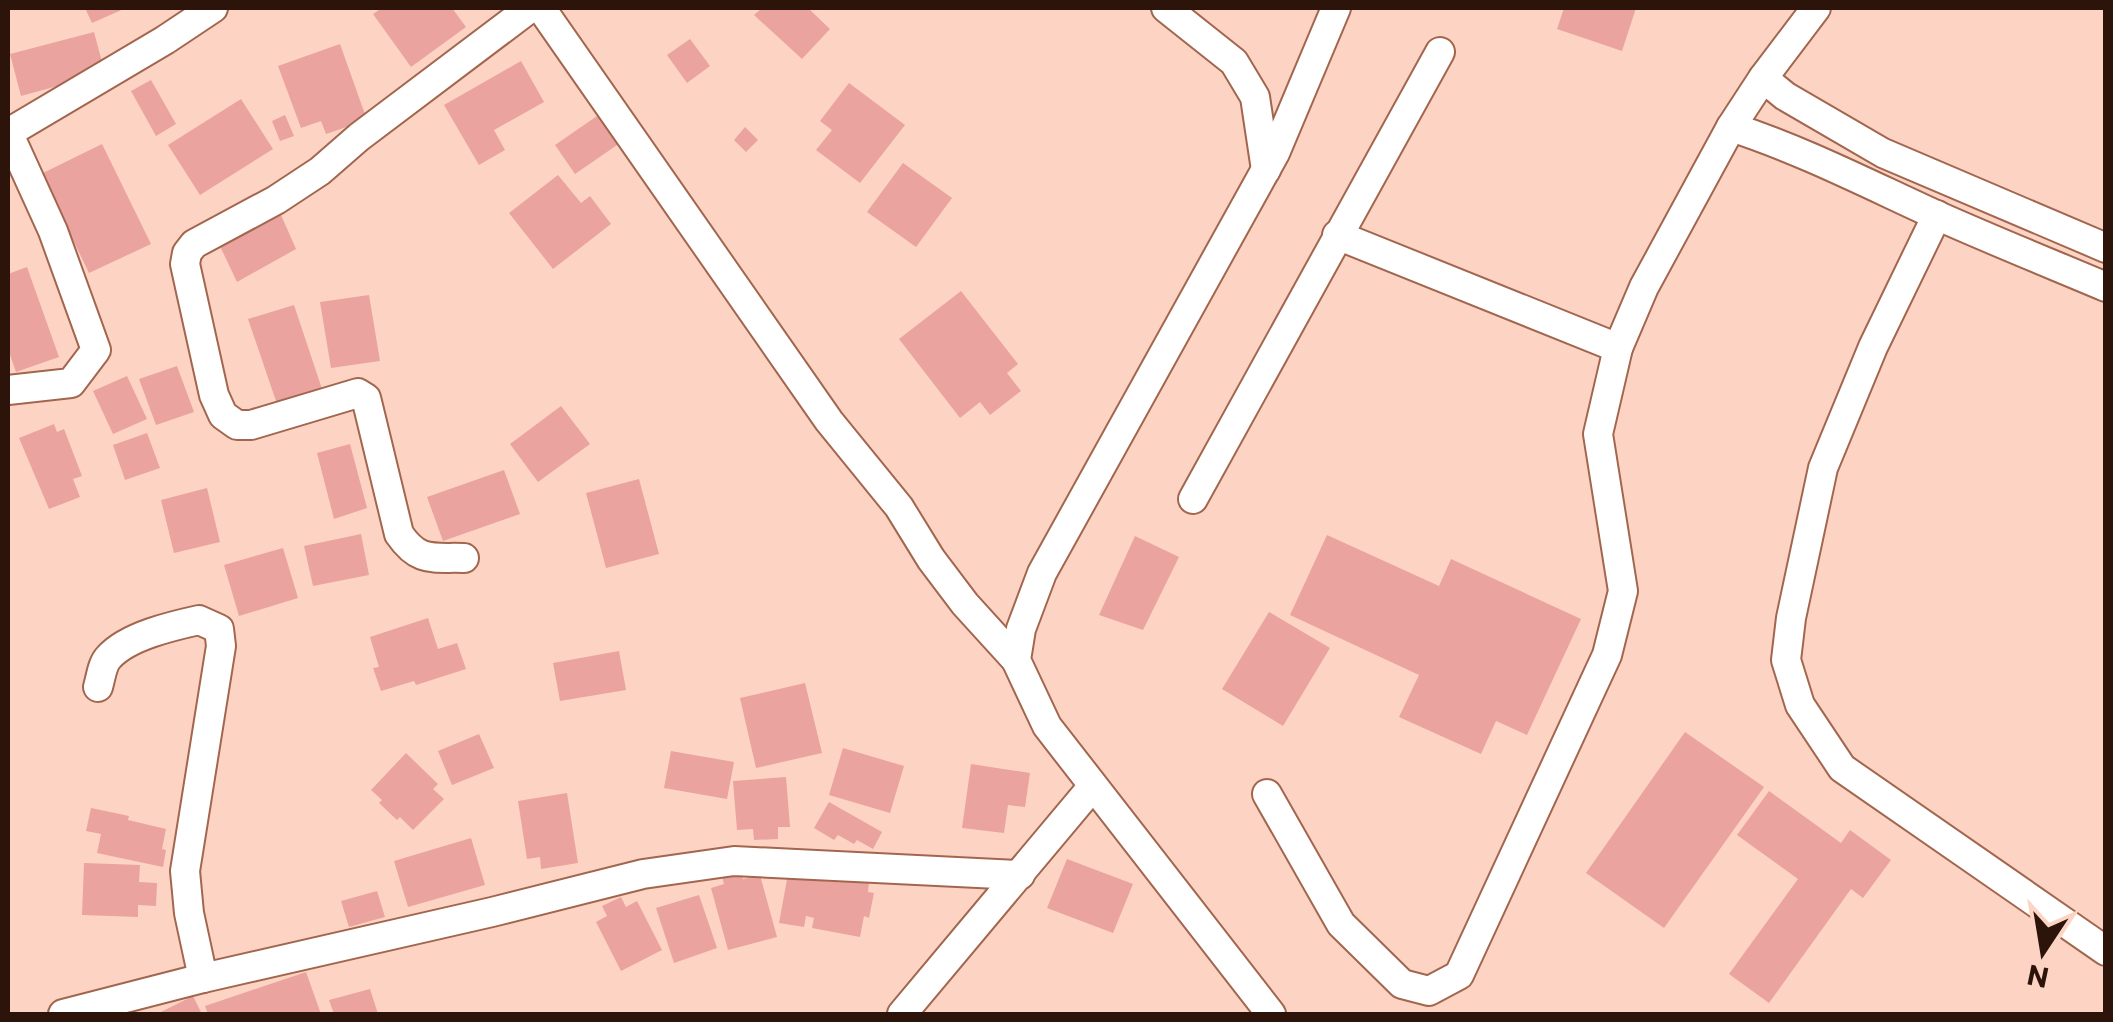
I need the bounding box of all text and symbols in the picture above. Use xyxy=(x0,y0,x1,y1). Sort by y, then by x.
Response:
north arrow xyxy=(1993,902,2093,1002)
text: N xyxy=(2024,959,2051,996)

